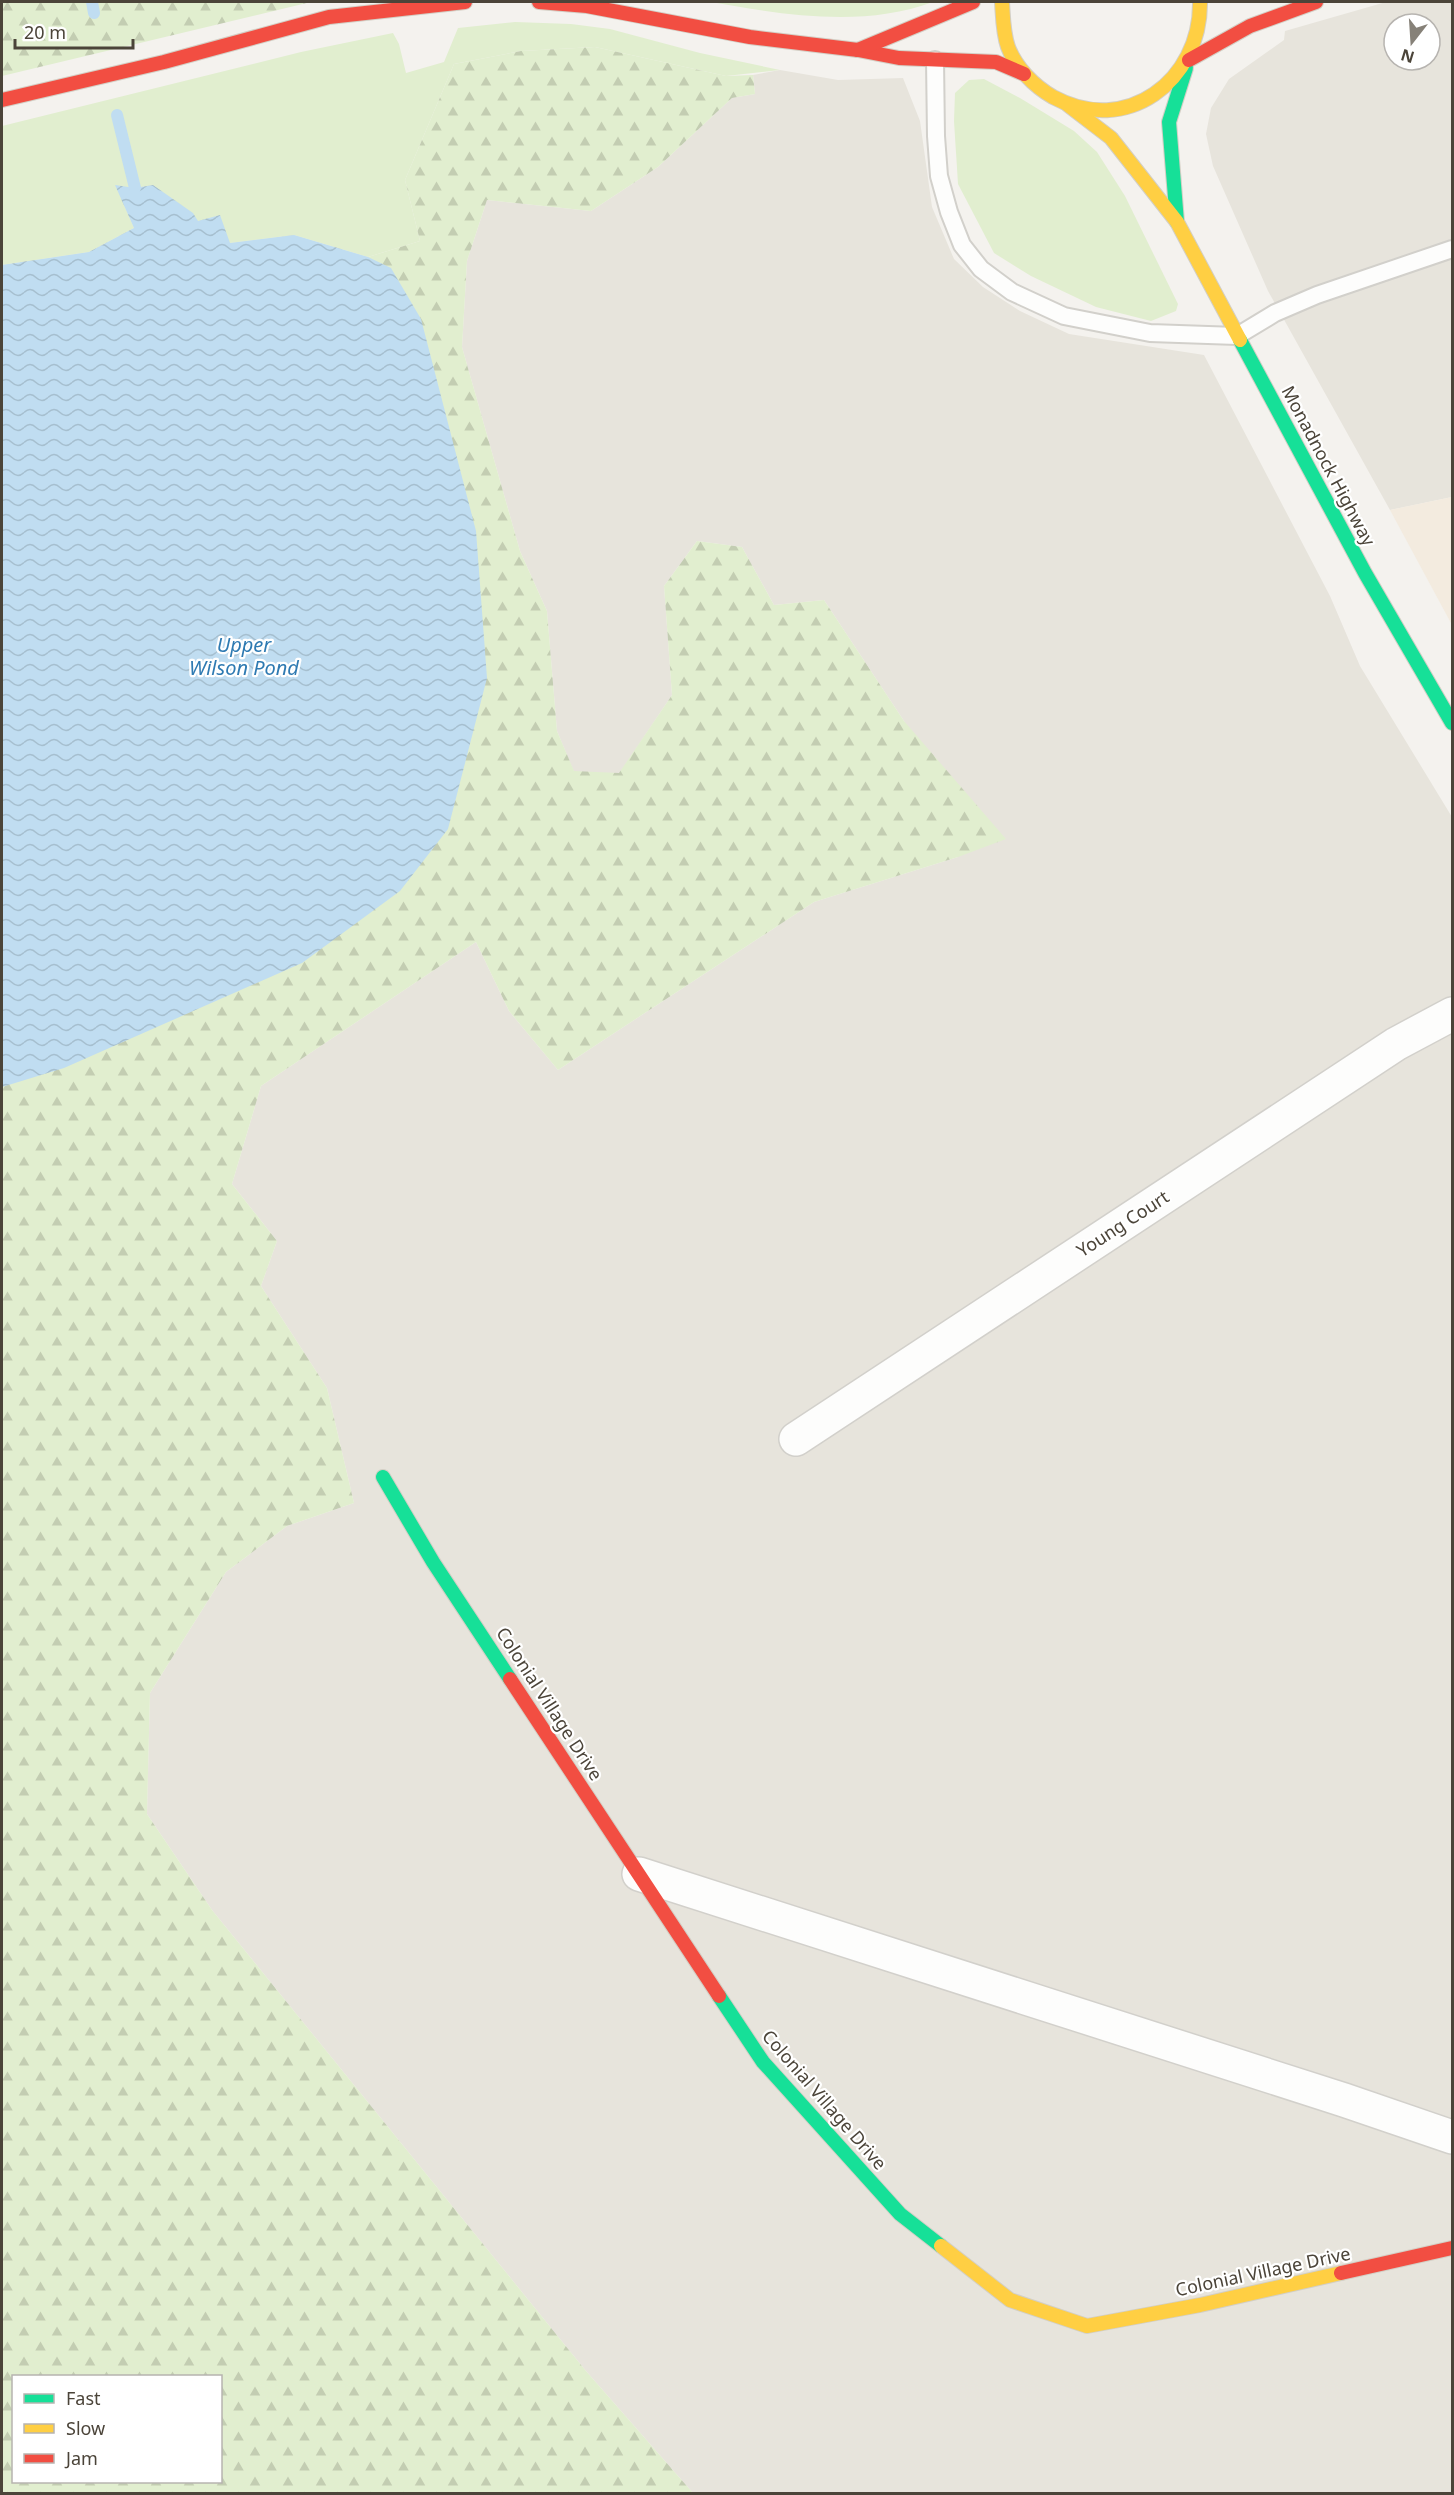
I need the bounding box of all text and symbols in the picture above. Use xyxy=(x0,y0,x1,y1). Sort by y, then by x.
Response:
scale bar xyxy=(15,12,134,50)
north arrow xyxy=(1382,12,1442,72)
text: 20 m xyxy=(24,20,66,44)
text: N xyxy=(1398,44,1417,69)
street label: Monadnock Highway xyxy=(1276,381,1382,550)
water label: Upper Wilson Pond xyxy=(189,631,299,681)
street label: Young Court xyxy=(1072,1184,1174,1262)
street label: Colonial Village Drive xyxy=(491,1622,608,1785)
street label: Colonial Village Drive xyxy=(757,2024,892,2174)
street label: Colonial Village Drive xyxy=(1173,2241,1352,2301)
legend xyxy=(12,2375,222,2483)
text: Fast xyxy=(66,2386,101,2410)
text: Slow xyxy=(66,2416,105,2440)
text: Jam xyxy=(64,2446,98,2470)

